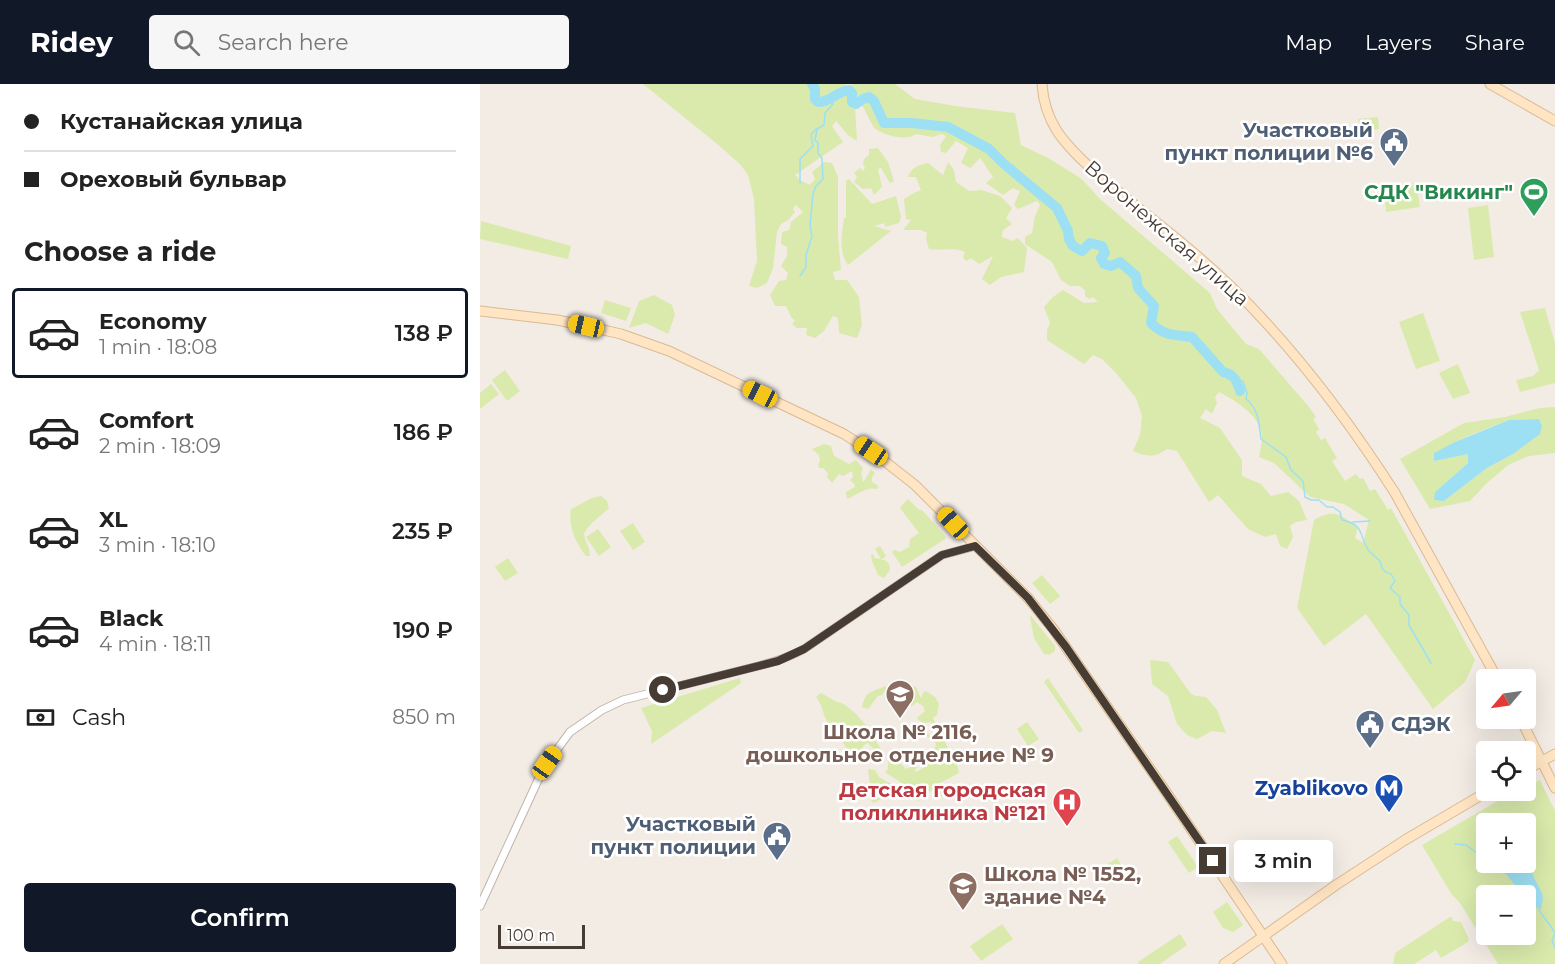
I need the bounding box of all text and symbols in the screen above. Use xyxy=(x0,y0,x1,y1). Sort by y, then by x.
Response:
search box xyxy=(149,15,569,69)
text: Ridey xyxy=(30,25,113,59)
icon: search xyxy=(170,26,203,59)
text: Search here xyxy=(218,29,349,56)
text: Map xyxy=(1285,30,1332,55)
text: Layers xyxy=(1365,30,1432,55)
text: Share xyxy=(1465,30,1525,55)
text: Кустанайская улица xyxy=(60,108,303,135)
place label: Участковый пункт полиции №6 xyxy=(1165,118,1373,165)
public building icon: Участковый пункт полиции №6 xyxy=(1378,126,1410,168)
street label: Воронежская улица xyxy=(1080,155,1254,311)
text: Ореховый бульвар xyxy=(60,166,286,193)
sports icon: СДК "Викинг" xyxy=(1518,176,1550,218)
place label: СДК "Викинг" xyxy=(1364,180,1513,204)
text: Choose a ride xyxy=(24,235,216,268)
icon: car xyxy=(27,306,81,360)
text: Economy xyxy=(99,308,207,335)
car xyxy=(566,313,606,339)
text: 138 ₽ xyxy=(395,320,453,347)
text: 1 min · 18:08 xyxy=(99,335,217,359)
car xyxy=(740,378,780,410)
icon: car xyxy=(27,405,81,459)
text: Comfort xyxy=(99,407,194,434)
text: 186 ₽ xyxy=(394,419,453,446)
car xyxy=(851,433,891,469)
text: 2 min · 18:09 xyxy=(99,434,221,458)
icon: car xyxy=(27,504,81,558)
car xyxy=(934,504,972,542)
text: XL xyxy=(99,506,128,533)
text: 235 ₽ xyxy=(392,518,453,545)
text: 3 min · 18:10 xyxy=(99,533,216,557)
icon: car xyxy=(27,603,81,657)
text: Black xyxy=(99,605,163,632)
text: 190 ₽ xyxy=(393,617,453,644)
text: 4 min · 18:11 xyxy=(99,632,212,656)
north arrow xyxy=(1476,669,1536,729)
map controls xyxy=(1476,669,1536,945)
route start xyxy=(649,676,676,703)
school or university icon: Школа № 2116, дошкольное отделение № 9 xyxy=(884,678,916,720)
icon: cash xyxy=(24,701,57,734)
text: Cash xyxy=(72,704,126,731)
text: 850 m xyxy=(392,705,456,729)
public building icon: СДЭК xyxy=(1354,708,1386,750)
place label: СДЭК xyxy=(1391,712,1451,736)
place label: Школа № 2116, дошкольное отделение № 9 xyxy=(746,720,1054,767)
button: locate xyxy=(1476,741,1536,801)
car xyxy=(529,743,565,783)
metro station icon: Zyablikovo xyxy=(1373,772,1405,814)
place label: Zyablikovo xyxy=(1255,776,1368,800)
place label: Детская городская поликлиника №121 xyxy=(839,778,1046,825)
hospital icon: Детская городская поликлиника №121 xyxy=(1051,786,1083,828)
place label: Участковый пункт полиции xyxy=(590,812,756,859)
button: + xyxy=(1476,813,1536,873)
public building icon: Участковый пункт полиции xyxy=(761,820,793,862)
callout: 3 min xyxy=(1234,840,1333,882)
route end xyxy=(1199,847,1226,874)
text: 3 min xyxy=(1255,849,1312,873)
place label: Школа № 1552, здание №4 xyxy=(984,862,1141,909)
school or university icon: Школа № 1552, здание №4 xyxy=(947,870,979,912)
button: Confirm xyxy=(24,883,456,952)
button: − xyxy=(1476,885,1536,945)
scale bar xyxy=(498,922,585,950)
text: 100 m xyxy=(507,926,555,945)

